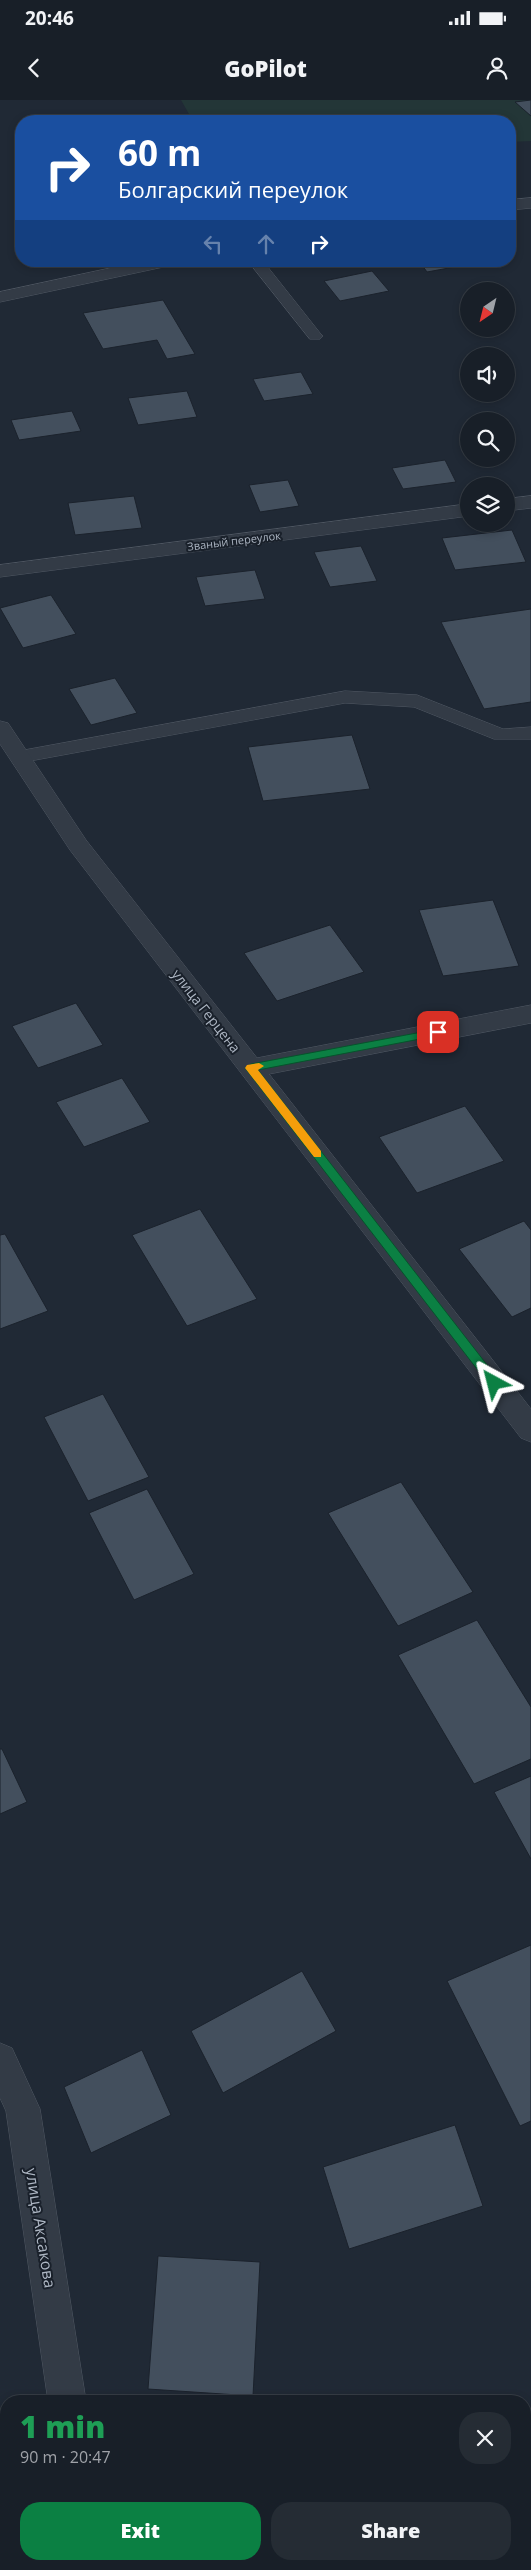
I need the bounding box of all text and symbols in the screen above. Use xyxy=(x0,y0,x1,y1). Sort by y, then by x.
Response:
text: 20:46 xyxy=(25,5,74,31)
text: GoPilot xyxy=(224,53,307,83)
icon: back xyxy=(20,54,48,82)
icon: person xyxy=(483,54,511,82)
text: 60 m xyxy=(118,129,201,176)
icon: right xyxy=(35,135,100,200)
text: Болгарский переулок xyxy=(118,174,348,204)
icon: left xyxy=(199,230,227,258)
icon: ahead xyxy=(252,230,280,258)
icon: right xyxy=(305,230,333,258)
north arrow xyxy=(460,282,515,338)
map controls xyxy=(460,282,515,532)
button: sound xyxy=(460,347,515,402)
button: search xyxy=(460,412,515,467)
button: layers xyxy=(460,477,515,532)
street label: Званый переулок xyxy=(186,527,282,554)
street label: улица Герцена xyxy=(168,965,245,1056)
pin xyxy=(417,1011,459,1053)
icon: arrive xyxy=(424,1018,452,1046)
position arrow xyxy=(467,1356,519,1408)
street label: улица Аксакова xyxy=(21,2166,61,2290)
text: 1 min xyxy=(20,2406,105,2447)
button: close xyxy=(459,2412,511,2464)
text: 90 m · 20:47 xyxy=(20,2446,111,2468)
button: Exit xyxy=(20,2502,261,2560)
button: Share xyxy=(271,2502,511,2560)

